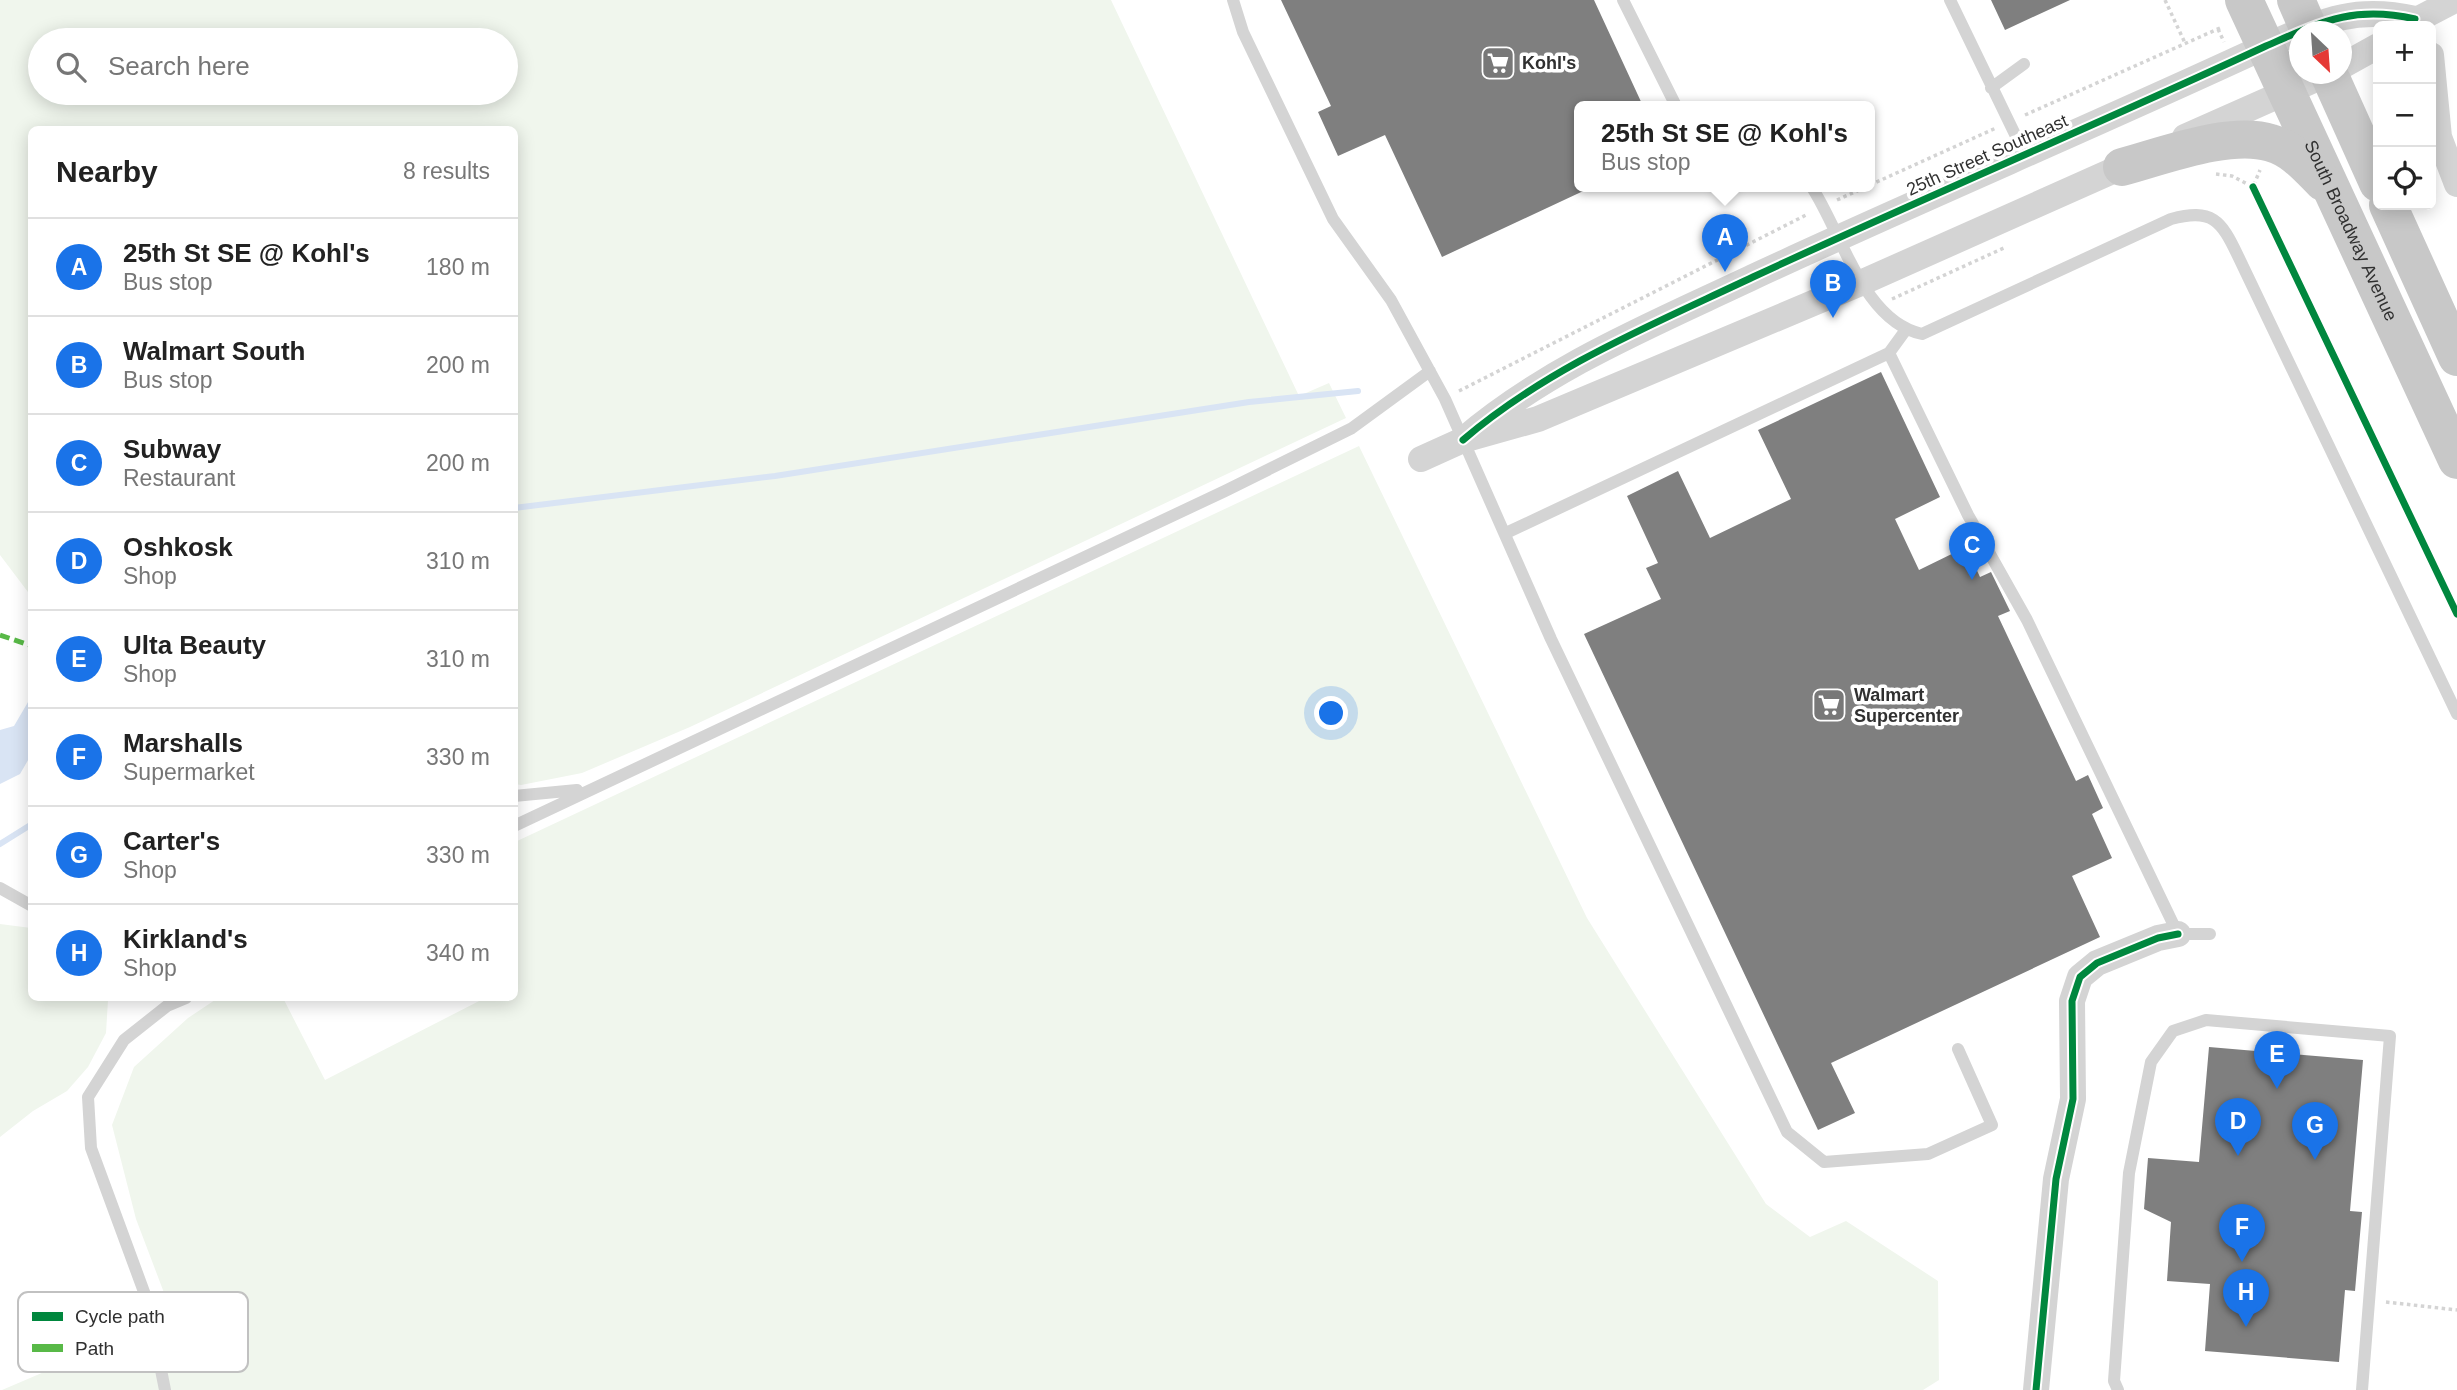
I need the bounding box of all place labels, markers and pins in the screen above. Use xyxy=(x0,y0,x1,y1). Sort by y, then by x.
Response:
supermarket icon: Kohl's xyxy=(1479,44,1517,82)
place label: Kohl's xyxy=(1522,53,1576,73)
pin: A xyxy=(1702,214,1748,272)
pin: B xyxy=(1810,260,1856,318)
pin: C xyxy=(1949,522,1995,580)
place label: Walmart Supercenter xyxy=(1854,685,1959,726)
supermarket icon: Walmart Supercenter xyxy=(1810,686,1848,724)
pin: E xyxy=(2254,1031,2300,1089)
pin: D xyxy=(2215,1098,2261,1156)
pin: G xyxy=(2292,1102,2338,1160)
pin: F xyxy=(2219,1204,2265,1262)
pin: H xyxy=(2223,1269,2269,1327)

